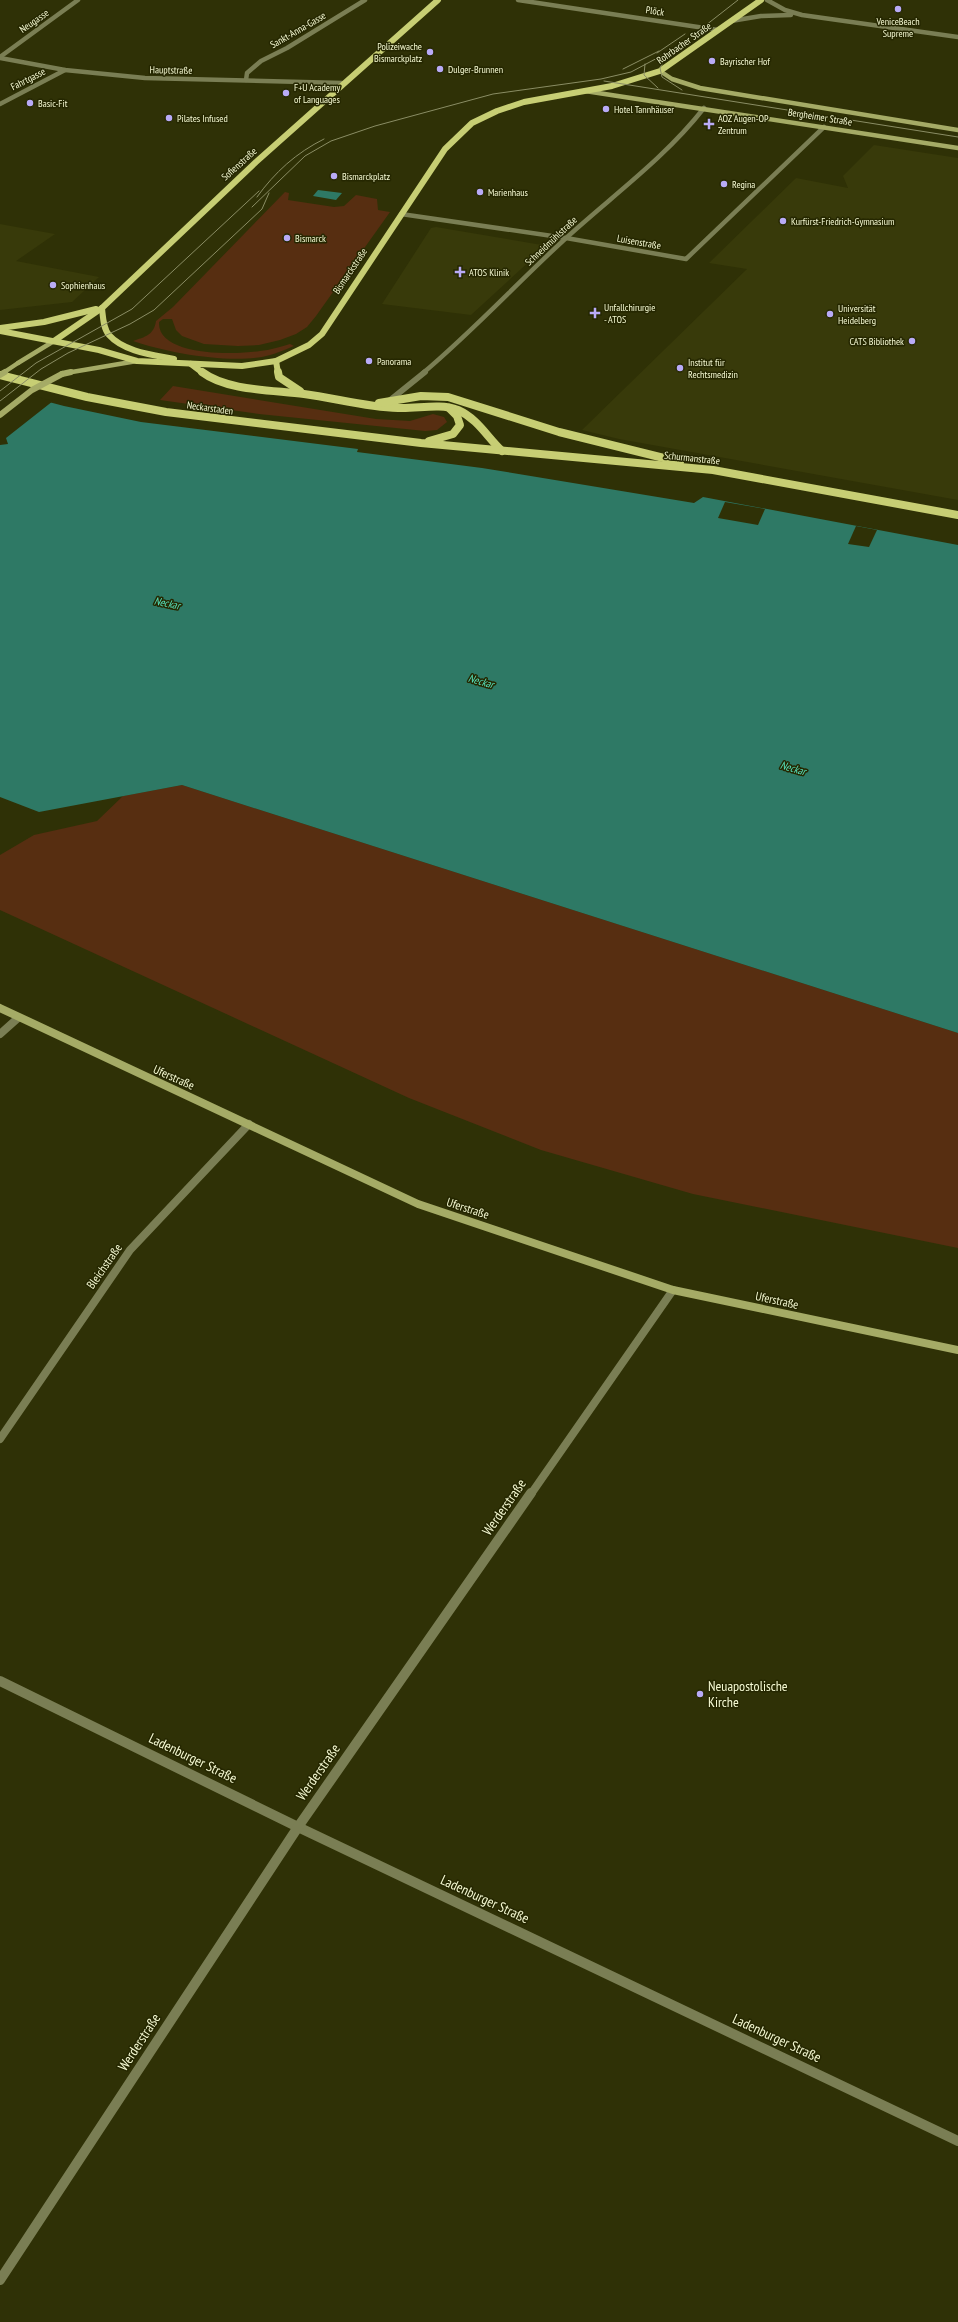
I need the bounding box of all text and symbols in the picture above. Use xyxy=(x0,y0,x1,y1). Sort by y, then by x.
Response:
street label: Plöck xyxy=(645,3,665,19)
marker: VeniceBeach Supreme xyxy=(893,4,903,14)
street label: Neugasse xyxy=(17,6,51,36)
street label: Sankt-Anna-Gasse xyxy=(268,9,328,51)
place label: VeniceBeach Supreme xyxy=(875,15,920,40)
street label: Rohrbacher Straße xyxy=(654,19,714,67)
place label: Polizeiwache Bismarckplatz xyxy=(374,40,422,65)
marker: Polizeiwache Bismarckplatz xyxy=(425,47,435,57)
place label: Bayrischer Hof xyxy=(720,55,770,68)
marker: Bayrischer Hof xyxy=(707,56,717,66)
street label: Hauptstraße xyxy=(150,63,192,77)
place label: Dulger-Brunnen xyxy=(448,63,503,76)
marker: Dulger-Brunnen xyxy=(435,64,445,74)
street label: Fahrtgasse xyxy=(8,65,48,93)
place label: F+U Academy of Languages xyxy=(294,81,340,106)
marker: F+U Academy of Languages xyxy=(281,88,291,98)
place label: Basic-Fit xyxy=(38,97,68,110)
marker: Basic-Fit xyxy=(25,98,35,108)
place label: Hotel Tannhäuser xyxy=(614,103,674,116)
marker: Hotel Tannhäuser xyxy=(601,104,611,114)
street label: Bergheimer Straße xyxy=(787,106,853,128)
place label: Pilates Infused xyxy=(177,112,228,125)
place label: AOZ Augen-OP Zentrum xyxy=(718,112,769,137)
marker: Pilates Infused xyxy=(164,113,174,123)
marker: AOZ Augen-OP Zentrum xyxy=(703,118,715,130)
street label: Sofienstraße xyxy=(219,145,259,183)
place label: Bismarckplatz xyxy=(342,170,390,183)
marker: Bismarckplatz xyxy=(329,171,339,181)
place label: Regina xyxy=(732,178,755,191)
marker: Regina xyxy=(719,179,729,189)
place label: Marienhaus xyxy=(488,186,529,199)
marker: Marienhaus xyxy=(475,187,485,197)
street label: Schneidmühlstraße xyxy=(522,213,580,269)
place label: Kurfürst-Friedrich-Gymnasium xyxy=(791,215,895,228)
marker: Kurfürst-Friedrich-Gymnasium xyxy=(778,216,788,226)
place label: Bismarck xyxy=(295,232,326,245)
street label: Luisenstraße xyxy=(616,232,662,252)
marker: Bismarck xyxy=(282,233,292,243)
street label: Bismarckstraße xyxy=(330,245,370,297)
marker: ATOS Klinik xyxy=(454,266,466,278)
place label: ATOS Klinik xyxy=(469,266,509,279)
place label: Sophienhaus xyxy=(61,279,106,292)
marker: Sophienhaus xyxy=(48,280,58,290)
place label: Unfallchirurgie - ATOS xyxy=(604,301,655,326)
place label: Universität Heidelberg xyxy=(838,302,876,327)
marker: Unfallchirurgie - ATOS xyxy=(589,307,601,319)
marker: Universität Heidelberg xyxy=(825,309,835,319)
place label: CATS Bibliothek xyxy=(849,335,904,348)
marker: CATS Bibliothek xyxy=(907,336,917,346)
place label: Panorama xyxy=(377,355,411,368)
marker: Panorama xyxy=(364,356,374,366)
place label: Institut für Rechtsmedizin xyxy=(688,356,738,381)
marker: Institut für Rechtsmedizin xyxy=(675,363,685,373)
street label: Neckarstaden xyxy=(186,398,234,418)
street label: Schurmanstraße xyxy=(663,449,721,467)
water label: Neckar xyxy=(153,593,183,613)
water label: Neckar xyxy=(467,671,497,692)
water label: Neckar xyxy=(779,758,809,779)
street label: Uferstraße xyxy=(151,1061,197,1093)
street label: Uferstraße xyxy=(445,1194,491,1222)
street label: Bleichstraße xyxy=(83,1240,125,1292)
street label: Uferstraße xyxy=(754,1288,800,1312)
street label: Werderstraße xyxy=(478,1475,530,1539)
place label: Neuapostolische Kirche xyxy=(708,1677,788,1711)
marker: Neuapostolische Kirche xyxy=(695,1689,705,1699)
street label: Ladenburger Straße xyxy=(146,1729,240,1787)
street label: Werderstraße xyxy=(292,1740,344,1804)
street label: Ladenburger Straße xyxy=(438,1871,532,1927)
street label: Werderstraße xyxy=(114,2010,164,2074)
street label: Ladenburger Straße xyxy=(730,2010,824,2066)

